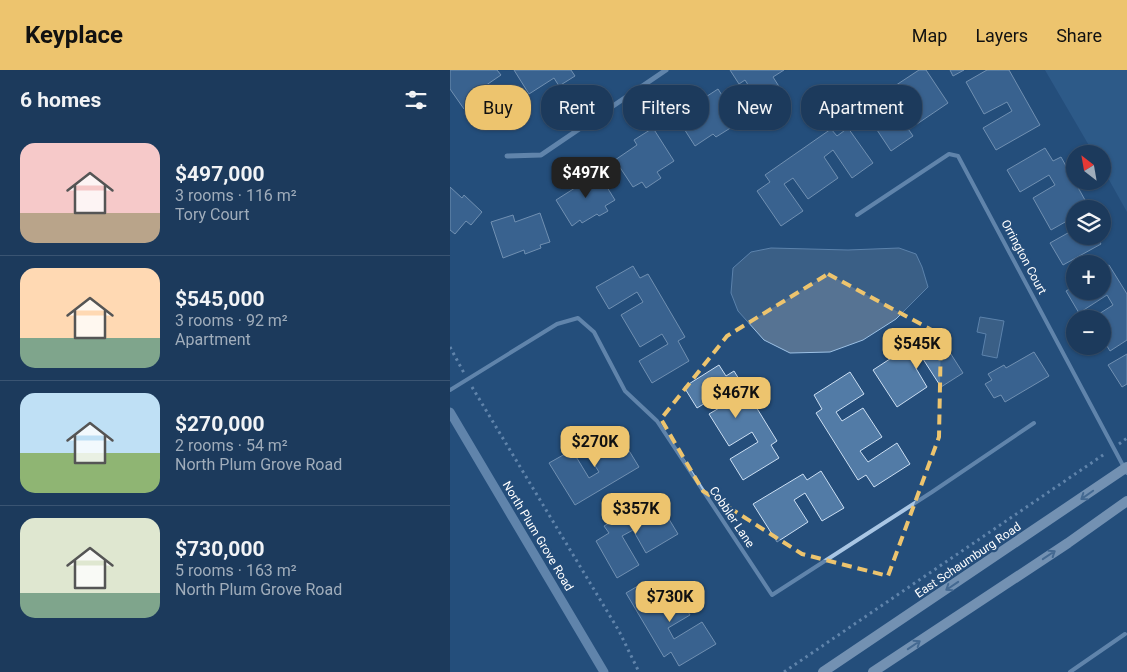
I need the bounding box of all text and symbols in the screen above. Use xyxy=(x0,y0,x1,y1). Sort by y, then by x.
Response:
text: Keyplace xyxy=(25,21,123,49)
text: Map xyxy=(912,25,947,46)
text: Layers xyxy=(975,25,1028,46)
text: Share xyxy=(1056,25,1102,46)
chip: Buy xyxy=(465,85,531,130)
chip: Rent xyxy=(541,85,613,130)
chip: Filters xyxy=(623,85,709,130)
chip: New xyxy=(719,85,791,130)
chip: Apartment xyxy=(801,85,922,130)
icon: filters xyxy=(402,86,430,114)
text: 6 homes xyxy=(20,88,101,112)
north arrow xyxy=(1066,145,1111,190)
map controls xyxy=(1066,145,1111,355)
pin: $497K xyxy=(551,156,621,199)
text: $497,000 xyxy=(175,162,265,186)
icon: home xyxy=(60,163,120,223)
text: $497K xyxy=(563,163,609,182)
text: 3 rooms · 116 m² xyxy=(175,186,297,205)
button: layers xyxy=(1066,200,1111,245)
text: Tory Court xyxy=(175,205,249,224)
street label: Orrington Court xyxy=(998,217,1050,297)
button: + xyxy=(1066,255,1111,300)
text: $545,000 xyxy=(175,287,265,311)
icon: home xyxy=(60,288,120,348)
button: − xyxy=(1066,310,1111,355)
text: 3 rooms · 92 m² xyxy=(175,311,288,330)
pin: $545K xyxy=(882,328,952,370)
text: Apartment xyxy=(175,330,251,349)
text: $545K xyxy=(894,334,940,353)
pin: $467K xyxy=(701,376,771,419)
text: $467K xyxy=(713,383,759,402)
text: $270,000 xyxy=(175,412,265,436)
icon: home xyxy=(60,413,120,473)
pin: $270K xyxy=(560,426,630,468)
text: $270K xyxy=(572,432,618,451)
text: 2 rooms · 54 m² xyxy=(175,436,288,455)
text: North Plum Grove Road xyxy=(175,455,342,474)
street label: North Plum Grove Road xyxy=(500,479,576,593)
street label: Cobbler Lane xyxy=(707,484,757,550)
one-way arrow xyxy=(1080,490,1094,500)
pin: $357K xyxy=(601,492,671,535)
text: $357K xyxy=(613,499,659,518)
street label: East Schaumburg Road xyxy=(912,519,1024,601)
text: $730,000 xyxy=(175,537,265,561)
icon: home xyxy=(60,538,120,598)
one-way arrow xyxy=(1042,550,1056,560)
text: 5 rooms · 163 m² xyxy=(175,561,297,580)
text: North Plum Grove Road xyxy=(175,580,342,599)
pin: $730K xyxy=(635,580,705,623)
one-way arrow xyxy=(945,581,959,591)
text: $730K xyxy=(647,587,693,606)
one-way arrow xyxy=(907,640,921,650)

